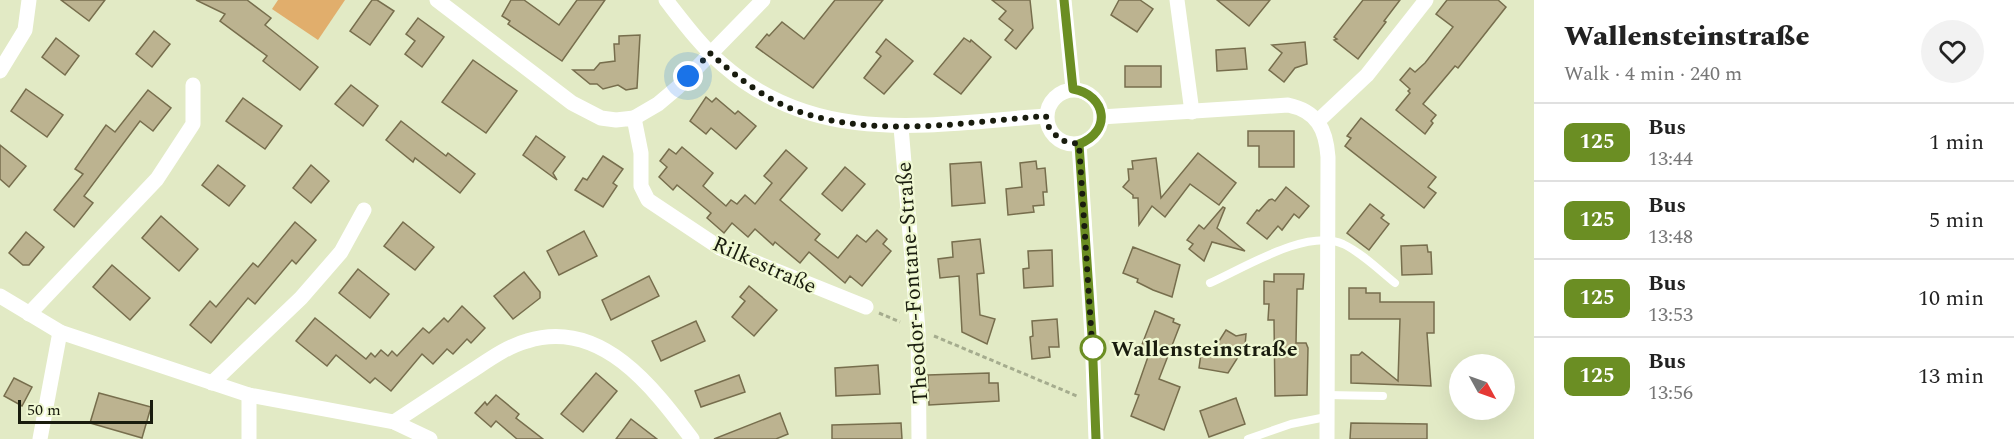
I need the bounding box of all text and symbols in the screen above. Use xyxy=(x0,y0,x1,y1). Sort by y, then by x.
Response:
text: Wallensteinstraße xyxy=(1564,15,1810,58)
button: heart xyxy=(1921,20,1984,83)
text: Walk · 4 min · 240 m xyxy=(1564,59,1742,89)
your location xyxy=(673,61,703,91)
text: Bus xyxy=(1648,111,1686,144)
text: 125 xyxy=(1579,126,1615,158)
text: 1 min xyxy=(1929,126,1984,159)
text: 13:44 xyxy=(1648,144,1693,174)
street label: Theodor-Fontane-Straße xyxy=(888,161,937,405)
text: Bus xyxy=(1648,189,1686,222)
text: 125 xyxy=(1579,204,1615,236)
text: 5 min xyxy=(1929,204,1984,237)
text: 13:48 xyxy=(1648,222,1693,252)
street label: Rilkestraße xyxy=(707,228,822,303)
text: Bus xyxy=(1648,267,1686,300)
text: 125 xyxy=(1579,282,1615,314)
text: 10 min xyxy=(1918,282,1984,315)
text: 13:53 xyxy=(1648,300,1693,330)
place label: Wallensteinstraße xyxy=(1111,333,1298,366)
marker: Wallensteinstraße xyxy=(1080,335,1106,361)
text: Bus xyxy=(1648,345,1686,378)
north arrow xyxy=(1449,354,1515,420)
map controls xyxy=(1449,354,1515,420)
text: 125 xyxy=(1579,360,1615,392)
text: 13 min xyxy=(1918,360,1984,393)
text: 13:56 xyxy=(1648,378,1693,408)
scale bar xyxy=(18,397,153,424)
text: 50 m xyxy=(27,398,61,422)

